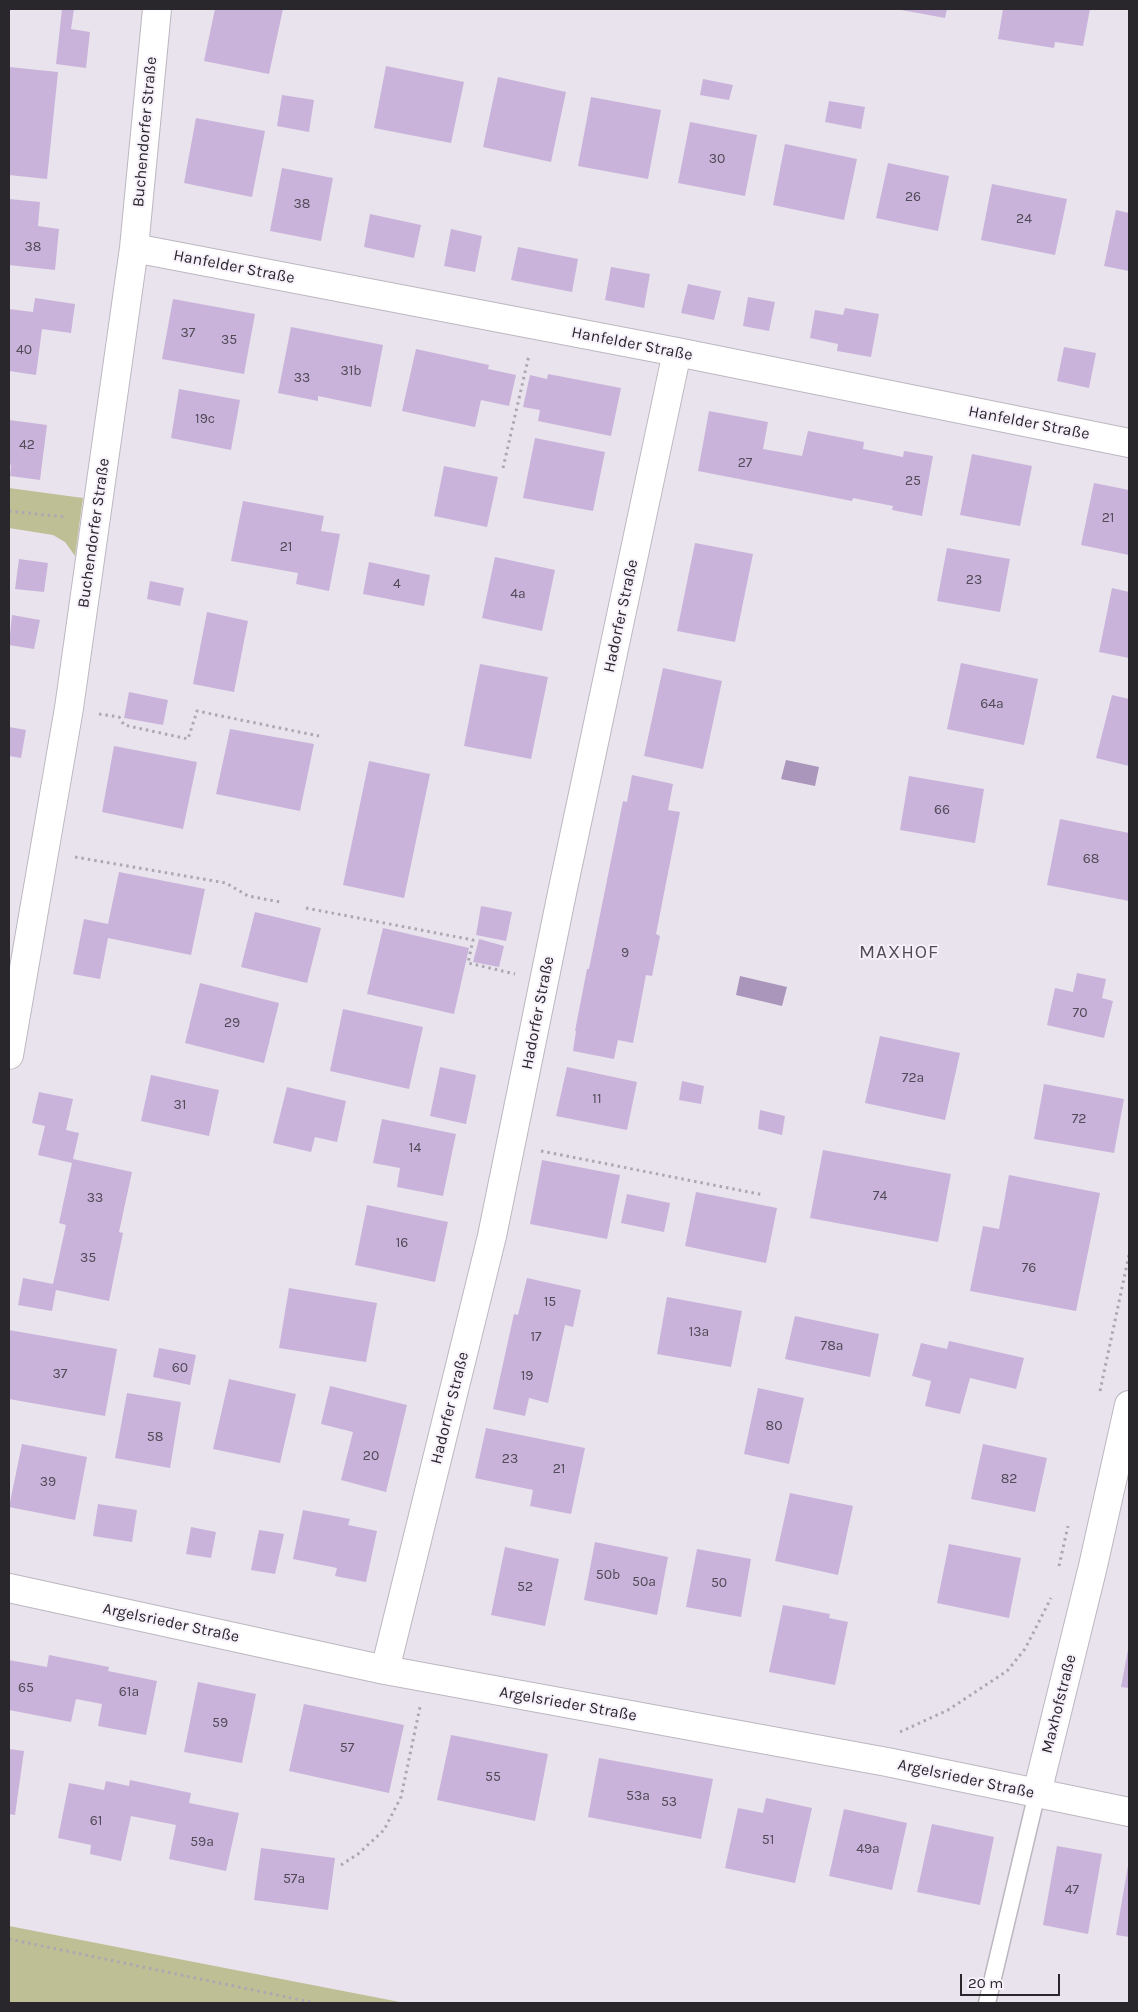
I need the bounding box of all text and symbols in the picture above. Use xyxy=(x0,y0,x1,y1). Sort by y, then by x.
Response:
street label: Buchendorfer Straße xyxy=(129,56,161,208)
house number: 30 xyxy=(709,151,725,167)
house number: 26 xyxy=(905,189,921,205)
house number: 38 xyxy=(294,196,310,212)
house number: 24 xyxy=(1016,211,1032,227)
house number: 38 xyxy=(25,239,41,255)
street label: Hanfelder Straße xyxy=(172,246,296,288)
street label: Hanfelder Straße xyxy=(570,323,694,365)
house number: 37 xyxy=(181,325,195,341)
house number: 35 xyxy=(221,332,237,348)
house number: 40 xyxy=(16,342,32,358)
house number: 31b xyxy=(340,363,362,379)
house number: 33 xyxy=(294,370,310,386)
street label: Hanfelder Straße xyxy=(967,402,1091,444)
house number: 19c xyxy=(195,411,215,427)
house number: 42 xyxy=(19,437,35,453)
house number: 27 xyxy=(738,455,752,471)
street label: Buchendorfer Straße xyxy=(74,457,114,609)
house number: 25 xyxy=(905,473,921,489)
house number: 21 xyxy=(1102,510,1114,526)
house number: 21 xyxy=(280,539,292,555)
street label: Hadorfer Straße xyxy=(600,558,642,674)
house number: 23 xyxy=(966,572,982,588)
house number: 4 xyxy=(393,576,401,592)
house number: 4a xyxy=(510,586,526,602)
house number: 64a xyxy=(980,696,1004,712)
house number: 66 xyxy=(934,802,950,818)
house number: 68 xyxy=(1083,851,1099,867)
district label: MAXHOF xyxy=(858,942,940,964)
house number: 9 xyxy=(621,945,629,961)
street label: Hadorfer Straße xyxy=(518,955,558,1071)
house number: 70 xyxy=(1073,1005,1087,1021)
house number: 29 xyxy=(224,1015,240,1031)
house number: 72a xyxy=(902,1070,924,1086)
house number: 11 xyxy=(592,1091,602,1107)
house number: 31 xyxy=(174,1097,186,1113)
house number: 72 xyxy=(1072,1111,1086,1127)
house number: 14 xyxy=(409,1140,421,1156)
house number: 74 xyxy=(873,1188,887,1204)
house number: 33 xyxy=(87,1190,103,1206)
house number: 16 xyxy=(396,1235,408,1251)
house number: 35 xyxy=(80,1250,96,1266)
house number: 76 xyxy=(1022,1260,1036,1276)
house number: 15 xyxy=(544,1294,556,1310)
house number: 13a xyxy=(689,1324,709,1340)
house number: 17 xyxy=(530,1329,542,1345)
house number: 78a xyxy=(821,1338,843,1354)
street label: Hadorfer Straße xyxy=(427,1350,473,1466)
house number: 60 xyxy=(172,1360,188,1376)
house number: 37 xyxy=(53,1366,67,1382)
house number: 19 xyxy=(521,1368,533,1384)
house number: 80 xyxy=(766,1418,782,1434)
house number: 58 xyxy=(147,1429,163,1445)
house number: 20 xyxy=(363,1448,379,1464)
house number: 23 xyxy=(502,1451,518,1467)
house number: 21 xyxy=(553,1461,565,1477)
house number: 82 xyxy=(1001,1471,1017,1487)
house number: 39 xyxy=(40,1474,56,1490)
house number: 50b xyxy=(596,1567,620,1583)
house number: 50a xyxy=(632,1574,656,1590)
house number: 50 xyxy=(711,1575,727,1591)
house number: 52 xyxy=(517,1579,533,1595)
street label: Argelsrieder Straße xyxy=(101,1599,241,1647)
street label: Maxhofstraße xyxy=(1037,1653,1081,1755)
house number: 65 xyxy=(18,1680,34,1696)
street label: Argelsrieder Straße xyxy=(498,1682,638,1726)
house number: 61a xyxy=(119,1684,139,1700)
house number: 59 xyxy=(212,1715,228,1731)
house number: 57 xyxy=(340,1740,354,1756)
street label: Argelsrieder Straße xyxy=(896,1755,1036,1803)
house number: 55 xyxy=(485,1769,501,1785)
house number: 53a xyxy=(626,1788,650,1804)
house number: 53 xyxy=(661,1794,677,1810)
house number: 61 xyxy=(90,1813,102,1829)
house number: 51 xyxy=(762,1832,774,1848)
house number: 59a xyxy=(190,1834,214,1850)
house number: 49a xyxy=(856,1841,880,1857)
house number: 57a xyxy=(283,1871,305,1887)
house number: 47 xyxy=(1065,1882,1079,1898)
scale bar xyxy=(963,1964,1063,1996)
text: 20 m xyxy=(968,1974,1003,1992)

